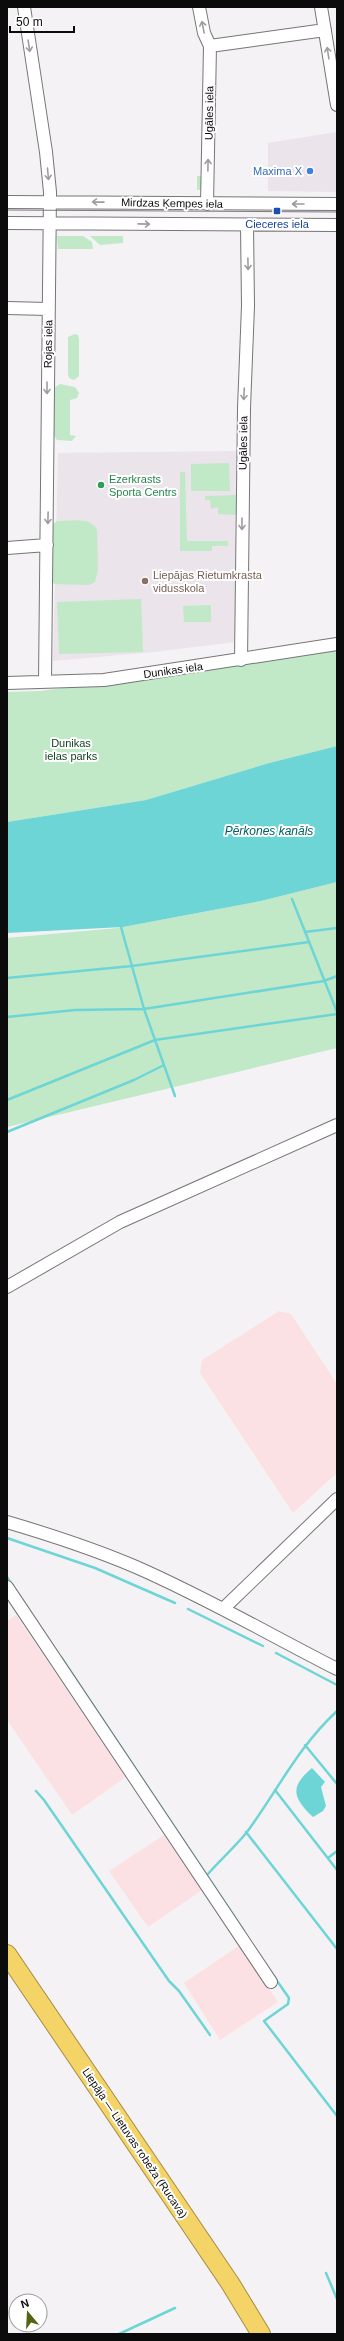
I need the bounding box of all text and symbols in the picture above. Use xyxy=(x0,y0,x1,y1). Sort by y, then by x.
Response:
scale bar xyxy=(10,8,74,34)
text: 50 m xyxy=(16,15,43,29)
one-way arrow xyxy=(198,21,206,34)
one-way arrow xyxy=(25,39,33,52)
one-way arrow xyxy=(324,46,332,59)
street label: Ugāles iela xyxy=(203,85,215,140)
one-way arrow xyxy=(204,159,212,172)
place label: Maxima X xyxy=(253,165,303,177)
marker: Maxima X xyxy=(305,166,315,176)
one-way arrow xyxy=(45,167,52,180)
street label: Mirdzas Ķempes iela xyxy=(121,196,224,210)
one-way arrow xyxy=(92,198,105,206)
one-way arrow xyxy=(292,200,305,208)
marker: Cieceres iela xyxy=(272,206,282,216)
place label: Cieceres iela xyxy=(245,218,310,230)
one-way arrow xyxy=(137,220,150,228)
one-way arrow xyxy=(244,257,252,270)
street label: Rojas iela xyxy=(42,319,54,368)
one-way arrow xyxy=(43,381,51,394)
one-way arrow xyxy=(241,387,248,400)
street label: Ugāles iela xyxy=(237,415,249,470)
place label: Ezerkrasts Sporta Centrs xyxy=(109,473,177,498)
marker: Ezerkrasts Sporta Centrs xyxy=(96,480,106,490)
one-way arrow xyxy=(44,511,52,524)
one-way arrow xyxy=(238,517,246,530)
place label: Liepājas Rietumkrasta vidusskola xyxy=(153,569,263,594)
marker: Liepājas Rietumkrasta vidusskola xyxy=(140,576,150,586)
street label: Dunikas iela xyxy=(142,660,204,680)
park label: Dunikas ielas parks xyxy=(45,737,98,762)
water label: Pērkones kanāls xyxy=(225,824,313,838)
street label: Liepāja — Lietuvas robeža (Rucava) xyxy=(80,2066,190,2220)
north arrow xyxy=(8,2293,48,2333)
text: N xyxy=(19,2297,31,2310)

